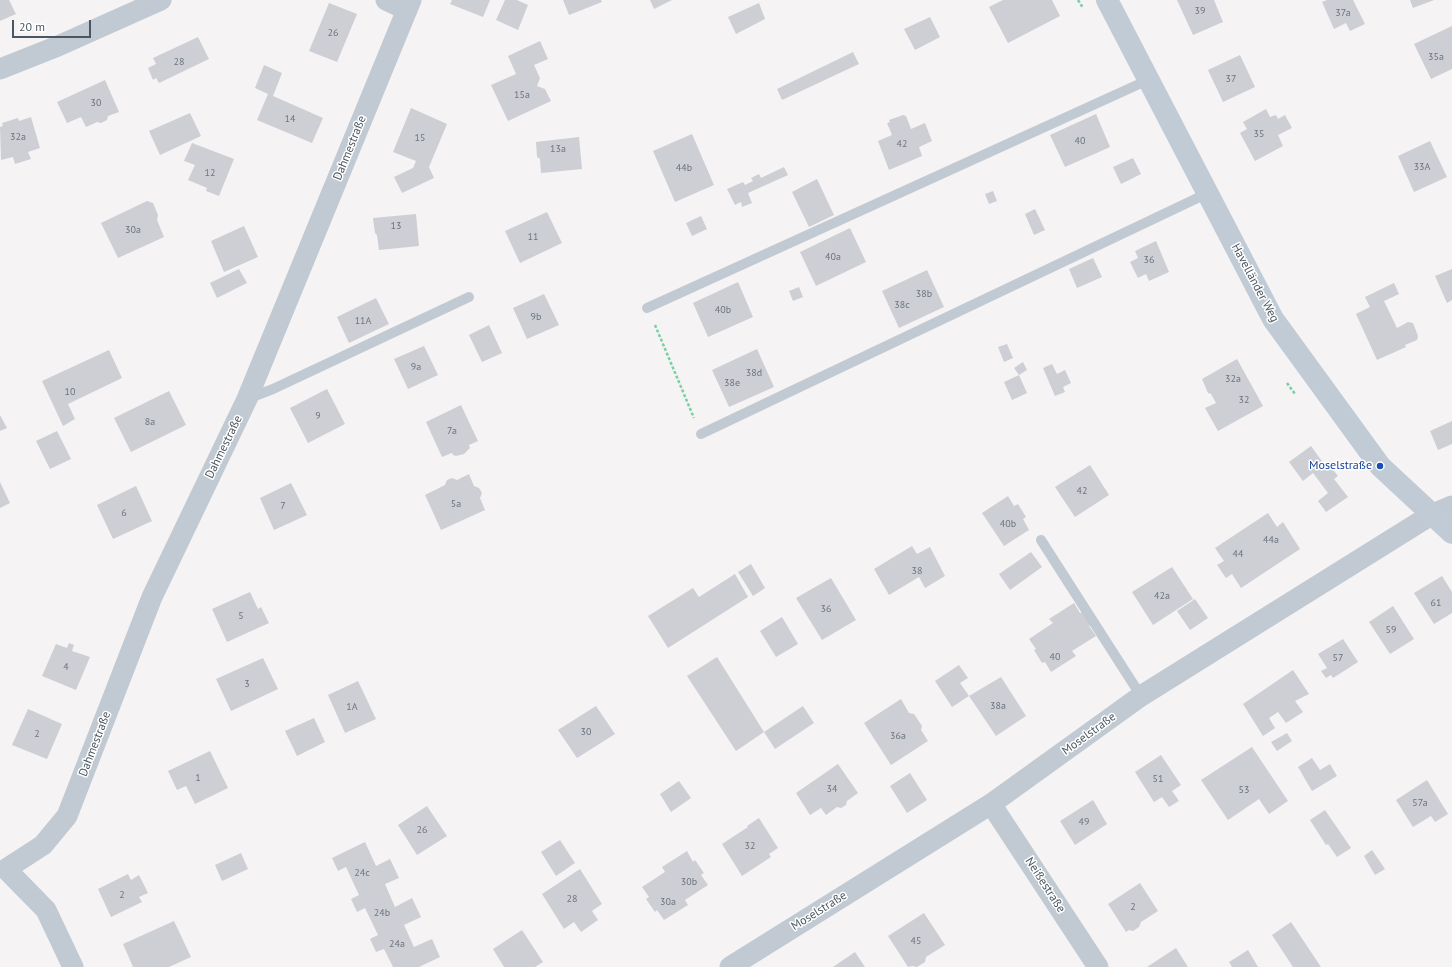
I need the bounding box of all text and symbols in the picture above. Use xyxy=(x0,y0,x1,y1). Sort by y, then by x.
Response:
house number: 39 xyxy=(1195,5,1205,17)
house number: 37a xyxy=(1335,7,1351,19)
scale bar xyxy=(14,12,93,38)
text: 20 m xyxy=(19,19,45,34)
house number: 26 xyxy=(328,27,338,39)
house number: 35a xyxy=(1428,51,1444,63)
house number: 28 xyxy=(174,56,184,68)
house number: 37 xyxy=(1226,73,1236,85)
house number: 15a xyxy=(514,89,530,101)
house number: 30 xyxy=(91,97,101,109)
house number: 14 xyxy=(285,113,295,125)
street label: Dahmestraße xyxy=(330,114,370,182)
house number: 35 xyxy=(1254,128,1264,140)
house number: 32a xyxy=(10,131,26,143)
house number: 15 xyxy=(415,132,425,144)
house number: 40 xyxy=(1075,135,1085,147)
house number: 42 xyxy=(897,138,907,150)
house number: 13a xyxy=(550,143,566,155)
house number: 33A xyxy=(1414,161,1430,173)
house number: 44b xyxy=(676,162,692,174)
house number: 12 xyxy=(205,167,215,179)
house number: 13 xyxy=(391,220,401,232)
house number: 30a xyxy=(125,224,141,236)
house number: 11 xyxy=(528,231,538,243)
street label: Havelländer Weg xyxy=(1228,241,1282,325)
house number: 40a xyxy=(825,251,841,263)
house number: 36 xyxy=(1144,254,1154,266)
house number: 38b xyxy=(916,288,932,300)
house number: 38c xyxy=(894,299,910,311)
house number: 40b xyxy=(715,304,731,316)
house number: 9b xyxy=(531,311,541,323)
house number: 11A xyxy=(355,315,371,327)
house number: 9a xyxy=(411,361,421,373)
house number: 38d xyxy=(746,367,762,379)
house number: 32a xyxy=(1225,373,1241,385)
house number: 38e xyxy=(724,377,740,389)
house number: 10 xyxy=(65,386,75,398)
house number: 32 xyxy=(1239,394,1249,406)
house number: 9 xyxy=(315,410,321,422)
street label: Dahmestraße xyxy=(203,413,245,481)
house number: 8a xyxy=(145,416,155,428)
house number: 7a xyxy=(447,425,457,437)
place label: Moselstraße xyxy=(1309,459,1372,473)
marker: Moselstraße xyxy=(1375,461,1385,471)
house number: 42 xyxy=(1077,485,1087,497)
house number: 5a xyxy=(451,498,461,510)
house number: 7 xyxy=(280,500,286,512)
house number: 6 xyxy=(121,507,127,519)
house number: 40b xyxy=(1000,518,1016,530)
house number: 44a xyxy=(1263,534,1279,546)
house number: 44 xyxy=(1233,548,1243,560)
house number: 38 xyxy=(912,565,922,577)
house number: 42a xyxy=(1154,590,1170,602)
house number: 61 xyxy=(1431,597,1441,609)
house number: 36 xyxy=(821,603,831,615)
house number: 5 xyxy=(238,610,244,622)
house number: 59 xyxy=(1386,624,1396,636)
house number: 40 xyxy=(1050,651,1060,663)
house number: 57 xyxy=(1333,652,1343,664)
house number: 4 xyxy=(63,661,69,673)
house number: 3 xyxy=(244,678,250,690)
house number: 38a xyxy=(990,700,1006,712)
house number: 1A xyxy=(346,701,358,713)
street label: Dahmestraße xyxy=(76,709,114,779)
street label: Moselstraße xyxy=(1059,710,1119,758)
house number: 30 xyxy=(581,726,591,738)
house number: 2 xyxy=(34,728,40,740)
house number: 36a xyxy=(890,730,906,742)
house number: 1 xyxy=(195,772,201,784)
house number: 51 xyxy=(1153,773,1163,785)
house number: 34 xyxy=(827,783,837,795)
house number: 53 xyxy=(1239,784,1249,796)
house number: 57a xyxy=(1412,797,1428,809)
house number: 49 xyxy=(1079,816,1089,828)
house number: 26 xyxy=(417,824,427,836)
house number: 32 xyxy=(745,840,755,852)
street label: Neißestraße xyxy=(1022,855,1068,915)
house number: 24c xyxy=(354,867,370,879)
house number: 30b xyxy=(681,876,697,888)
street label: Moselstraße xyxy=(789,888,849,934)
house number: 2 xyxy=(119,889,125,901)
house number: 28 xyxy=(567,893,577,905)
house number: 30a xyxy=(660,896,676,908)
house number: 2 xyxy=(1130,901,1136,913)
house number: 24b xyxy=(374,907,390,919)
house number: 45 xyxy=(911,935,921,947)
house number: 24a xyxy=(389,938,405,950)

